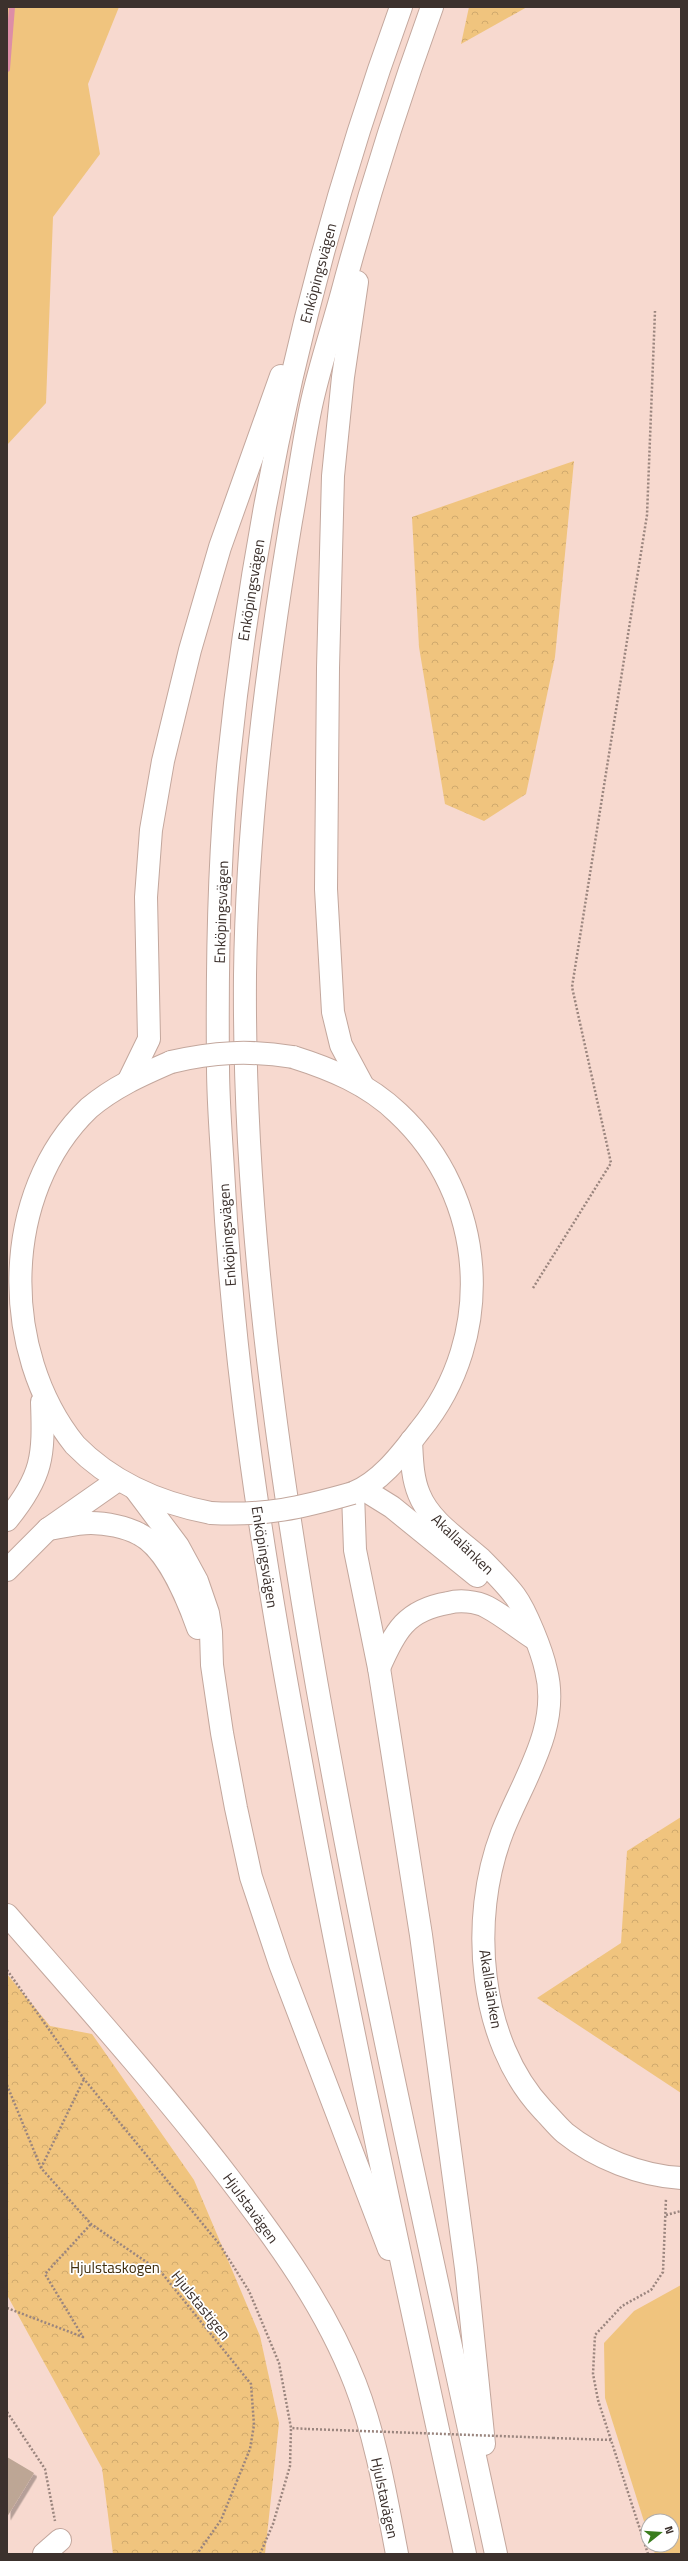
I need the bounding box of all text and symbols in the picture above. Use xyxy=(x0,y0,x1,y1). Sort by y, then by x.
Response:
street label: Enköpingsvägen xyxy=(294,220,342,326)
street label: Enköpingsvägen xyxy=(232,537,270,643)
street label: Enköpingsvägen xyxy=(208,860,234,964)
street label: Enköpingsvägen xyxy=(212,1183,242,1287)
street label: Enköpingsvägen xyxy=(246,1504,284,1610)
street label: Akallalänken xyxy=(426,1508,500,1580)
street label: Akallalänken xyxy=(473,1948,509,2030)
street label: Hjulstavägen xyxy=(217,2168,285,2248)
park label: Hjulstaskogen xyxy=(70,2256,160,2279)
street label: Hjulstastigen xyxy=(166,2265,236,2345)
street label: Hjulstavägen xyxy=(365,2455,405,2541)
north arrow xyxy=(640,2513,680,2553)
text: N xyxy=(661,2524,678,2536)

